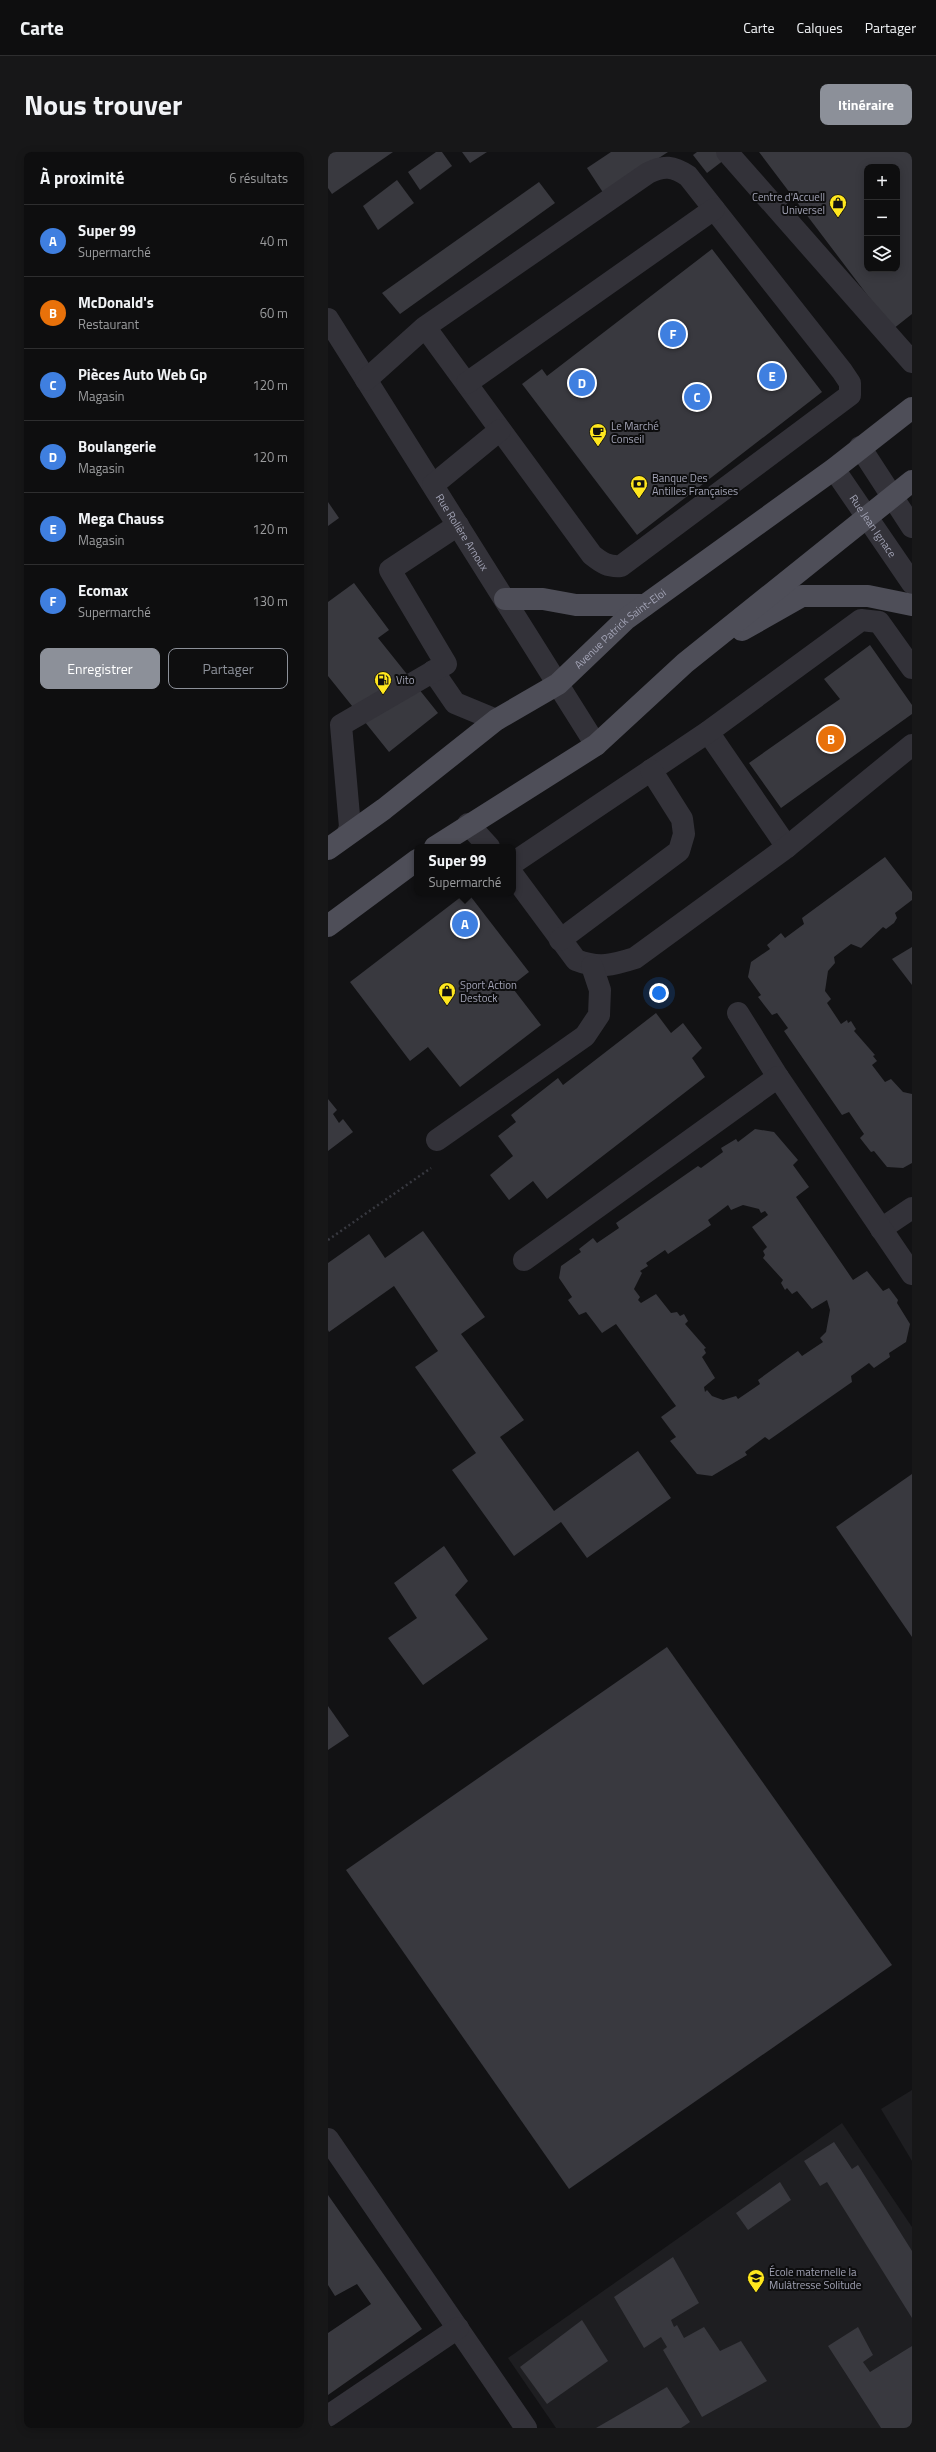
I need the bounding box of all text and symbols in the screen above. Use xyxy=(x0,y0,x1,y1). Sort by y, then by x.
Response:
text: Carte xyxy=(20,13,64,42)
text: Carte xyxy=(743,17,775,38)
text: Calques xyxy=(797,17,843,38)
text: Partager xyxy=(865,17,916,38)
text: Nous trouver xyxy=(24,83,182,126)
button: Itinéraire xyxy=(820,84,912,125)
map controls xyxy=(864,164,900,272)
button: + xyxy=(864,164,900,200)
text: À proximité xyxy=(40,165,124,191)
text: 6 résultats xyxy=(229,168,288,188)
place label: Centre d'Accuell Universel xyxy=(752,189,825,218)
shop icon: Centre d'Accuell Universel xyxy=(828,193,848,218)
button: − xyxy=(864,200,900,236)
text: Super 99 xyxy=(78,219,136,242)
text: A xyxy=(49,231,57,251)
text: 40 m xyxy=(260,231,288,251)
button: layers xyxy=(864,236,900,272)
text: Supermarché xyxy=(78,242,151,262)
text: McDonald's xyxy=(78,291,154,314)
text: B xyxy=(49,303,57,323)
text: 60 m xyxy=(260,303,288,323)
text: Restaurant xyxy=(78,314,139,334)
pin: F xyxy=(660,319,686,349)
pin: E xyxy=(759,361,785,391)
text: Pièces Auto Web Gp xyxy=(78,363,207,386)
pin: D xyxy=(569,368,595,398)
text: C xyxy=(49,375,57,395)
text: 120 m xyxy=(252,375,288,395)
pin: C xyxy=(684,382,710,412)
text: Magasin xyxy=(78,386,125,406)
place label: Le Marché Conseil xyxy=(611,418,659,447)
cafe icon: Le Marché Conseil xyxy=(588,422,608,447)
text: Boulangerie xyxy=(78,435,156,458)
text: D xyxy=(49,447,57,467)
text: 120 m xyxy=(252,447,288,467)
text: Magasin xyxy=(78,458,125,478)
place label: Banque Des Antilles Françaises xyxy=(652,470,738,499)
bank icon: Banque Des Antilles Françaises xyxy=(629,474,649,499)
street label: Rue Rolière Arnoux xyxy=(432,491,492,574)
street label: Rue Jean Ignace xyxy=(846,491,900,561)
text: Mega Chauss xyxy=(78,507,164,530)
text: E xyxy=(49,519,57,539)
text: 120 m xyxy=(252,519,288,539)
text: Magasin xyxy=(78,530,125,550)
text: Ecomax xyxy=(78,579,128,602)
street label: Avenue Patrick Saint-Eloi xyxy=(571,585,669,672)
text: F xyxy=(50,591,56,611)
text: 130 m xyxy=(252,591,288,611)
text: Supermarché xyxy=(78,602,151,622)
button: Enregistrer xyxy=(40,648,160,689)
button: Partager xyxy=(168,648,288,689)
fuel station icon: Vito xyxy=(373,670,393,695)
place label: Vito xyxy=(396,672,415,688)
pin: B xyxy=(818,724,844,754)
popup xyxy=(414,844,516,896)
text: Super 99 xyxy=(429,849,487,872)
text: Supermarché xyxy=(429,872,501,892)
pin: A xyxy=(452,909,478,939)
place label: Sport Action Destock xyxy=(460,977,517,1006)
shop icon: Sport Action Destock xyxy=(437,981,457,1006)
your location xyxy=(649,983,669,1003)
place label: École maternelle la Mulâtresse Solitude xyxy=(769,2264,862,2293)
school or university icon: École maternelle la Mulâtresse Solitude xyxy=(746,2268,766,2293)

